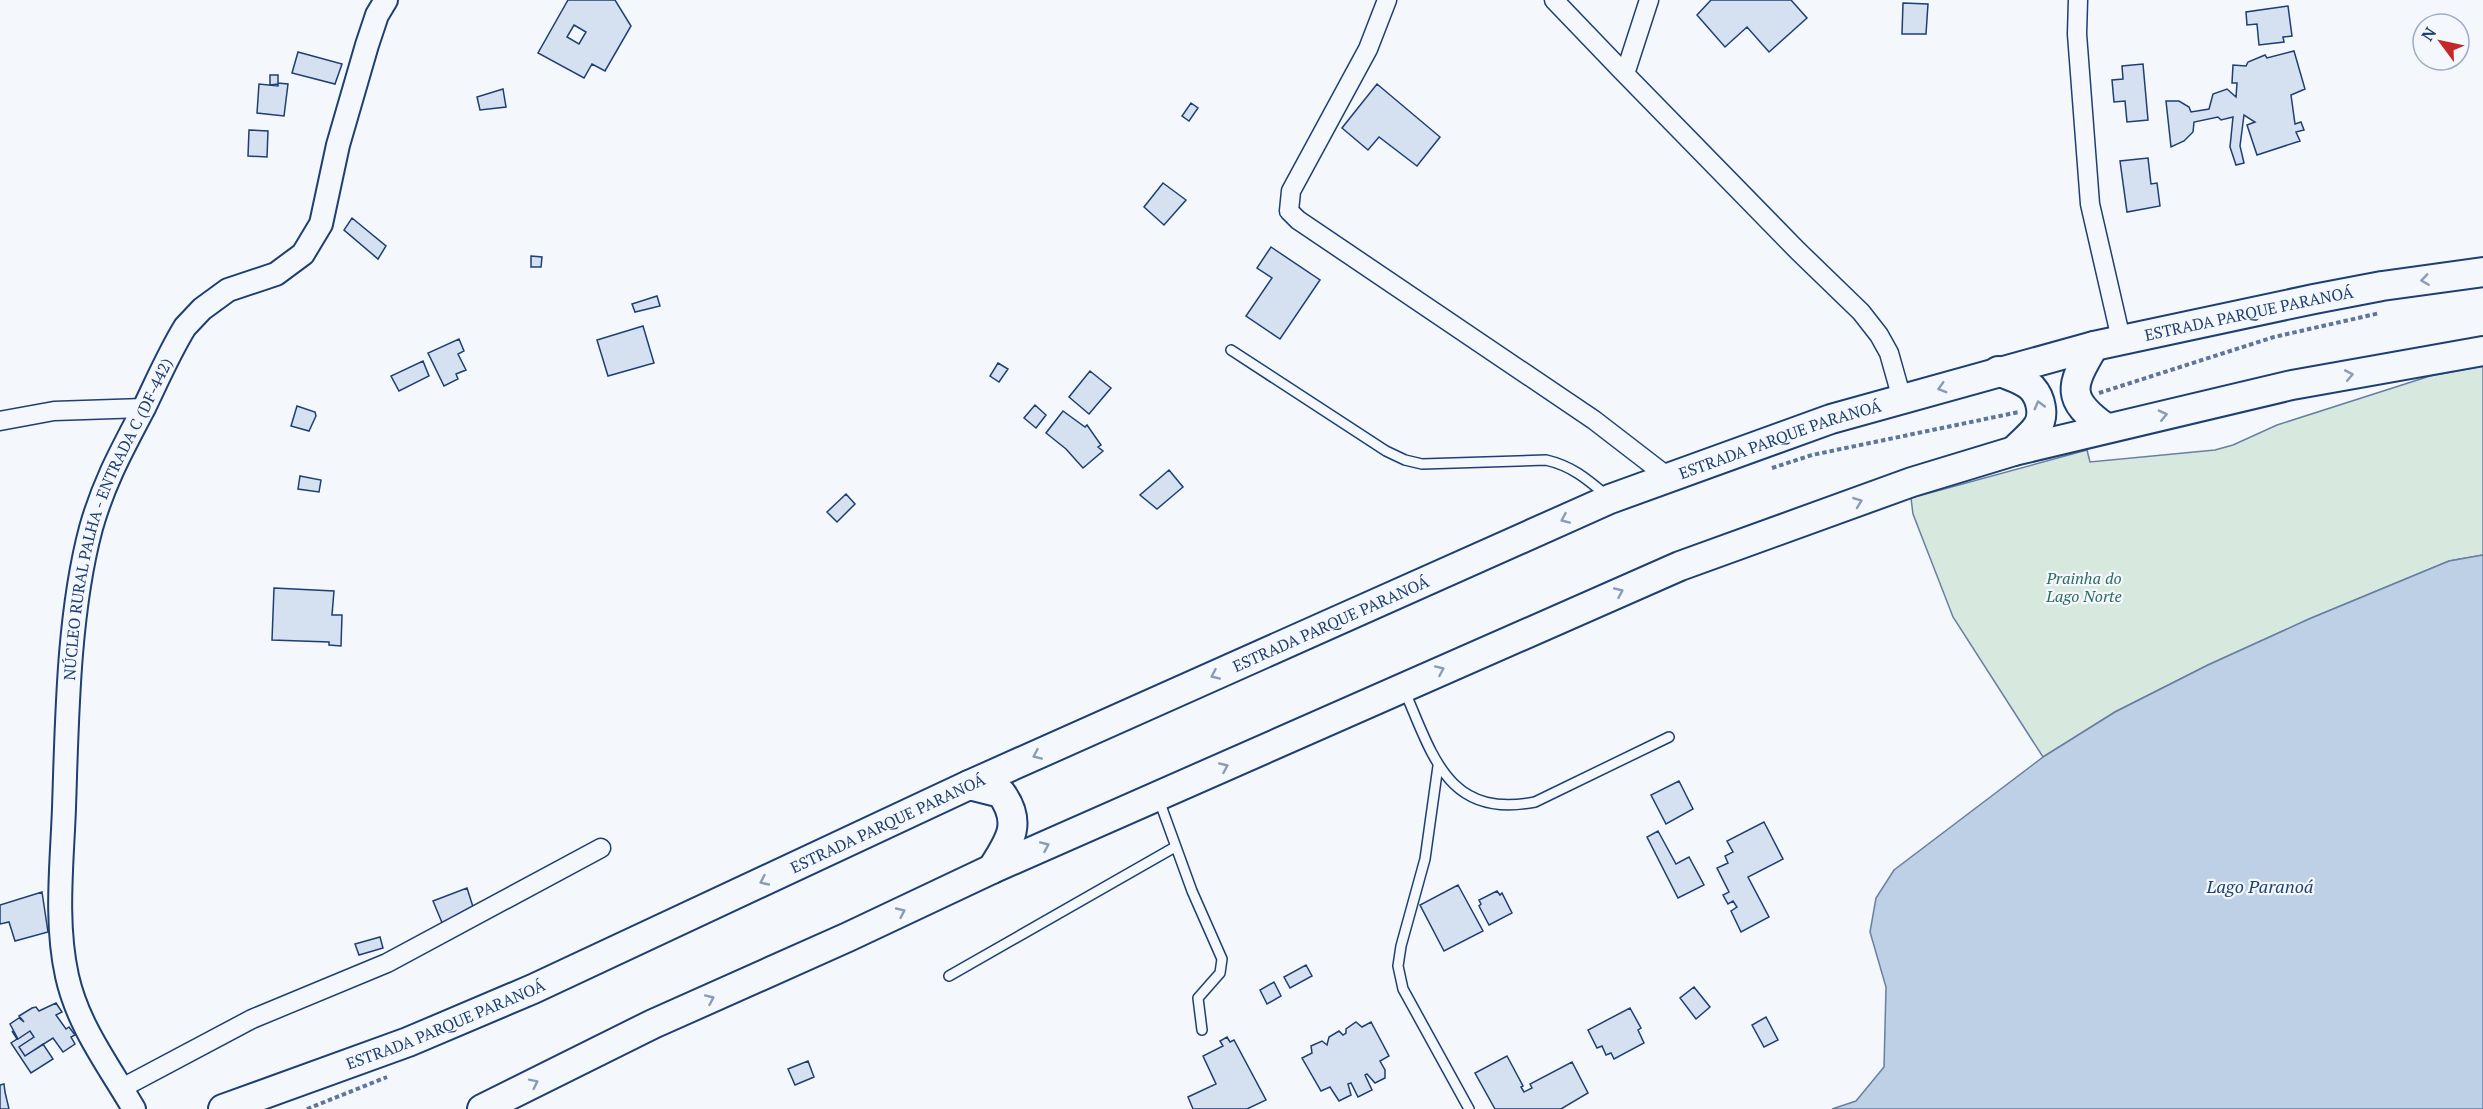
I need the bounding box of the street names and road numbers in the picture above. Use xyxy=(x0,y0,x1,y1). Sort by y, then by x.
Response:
street label: ESTRADA PARQUE PARANOÁ xyxy=(2142,281,2355,346)
street label: NÚCLEO RURAL PALHA - ENTRADA C (DF-442) xyxy=(58,354,177,681)
street label: ESTRADA PARQUE PARANOÁ xyxy=(1676,395,1884,484)
street label: ESTRADA PARQUE PARANOÁ xyxy=(1229,570,1432,677)
street label: ESTRADA PARQUE PARANOÁ xyxy=(787,768,989,878)
street label: ESTRADA PARQUE PARANOÁ xyxy=(343,974,548,1075)

